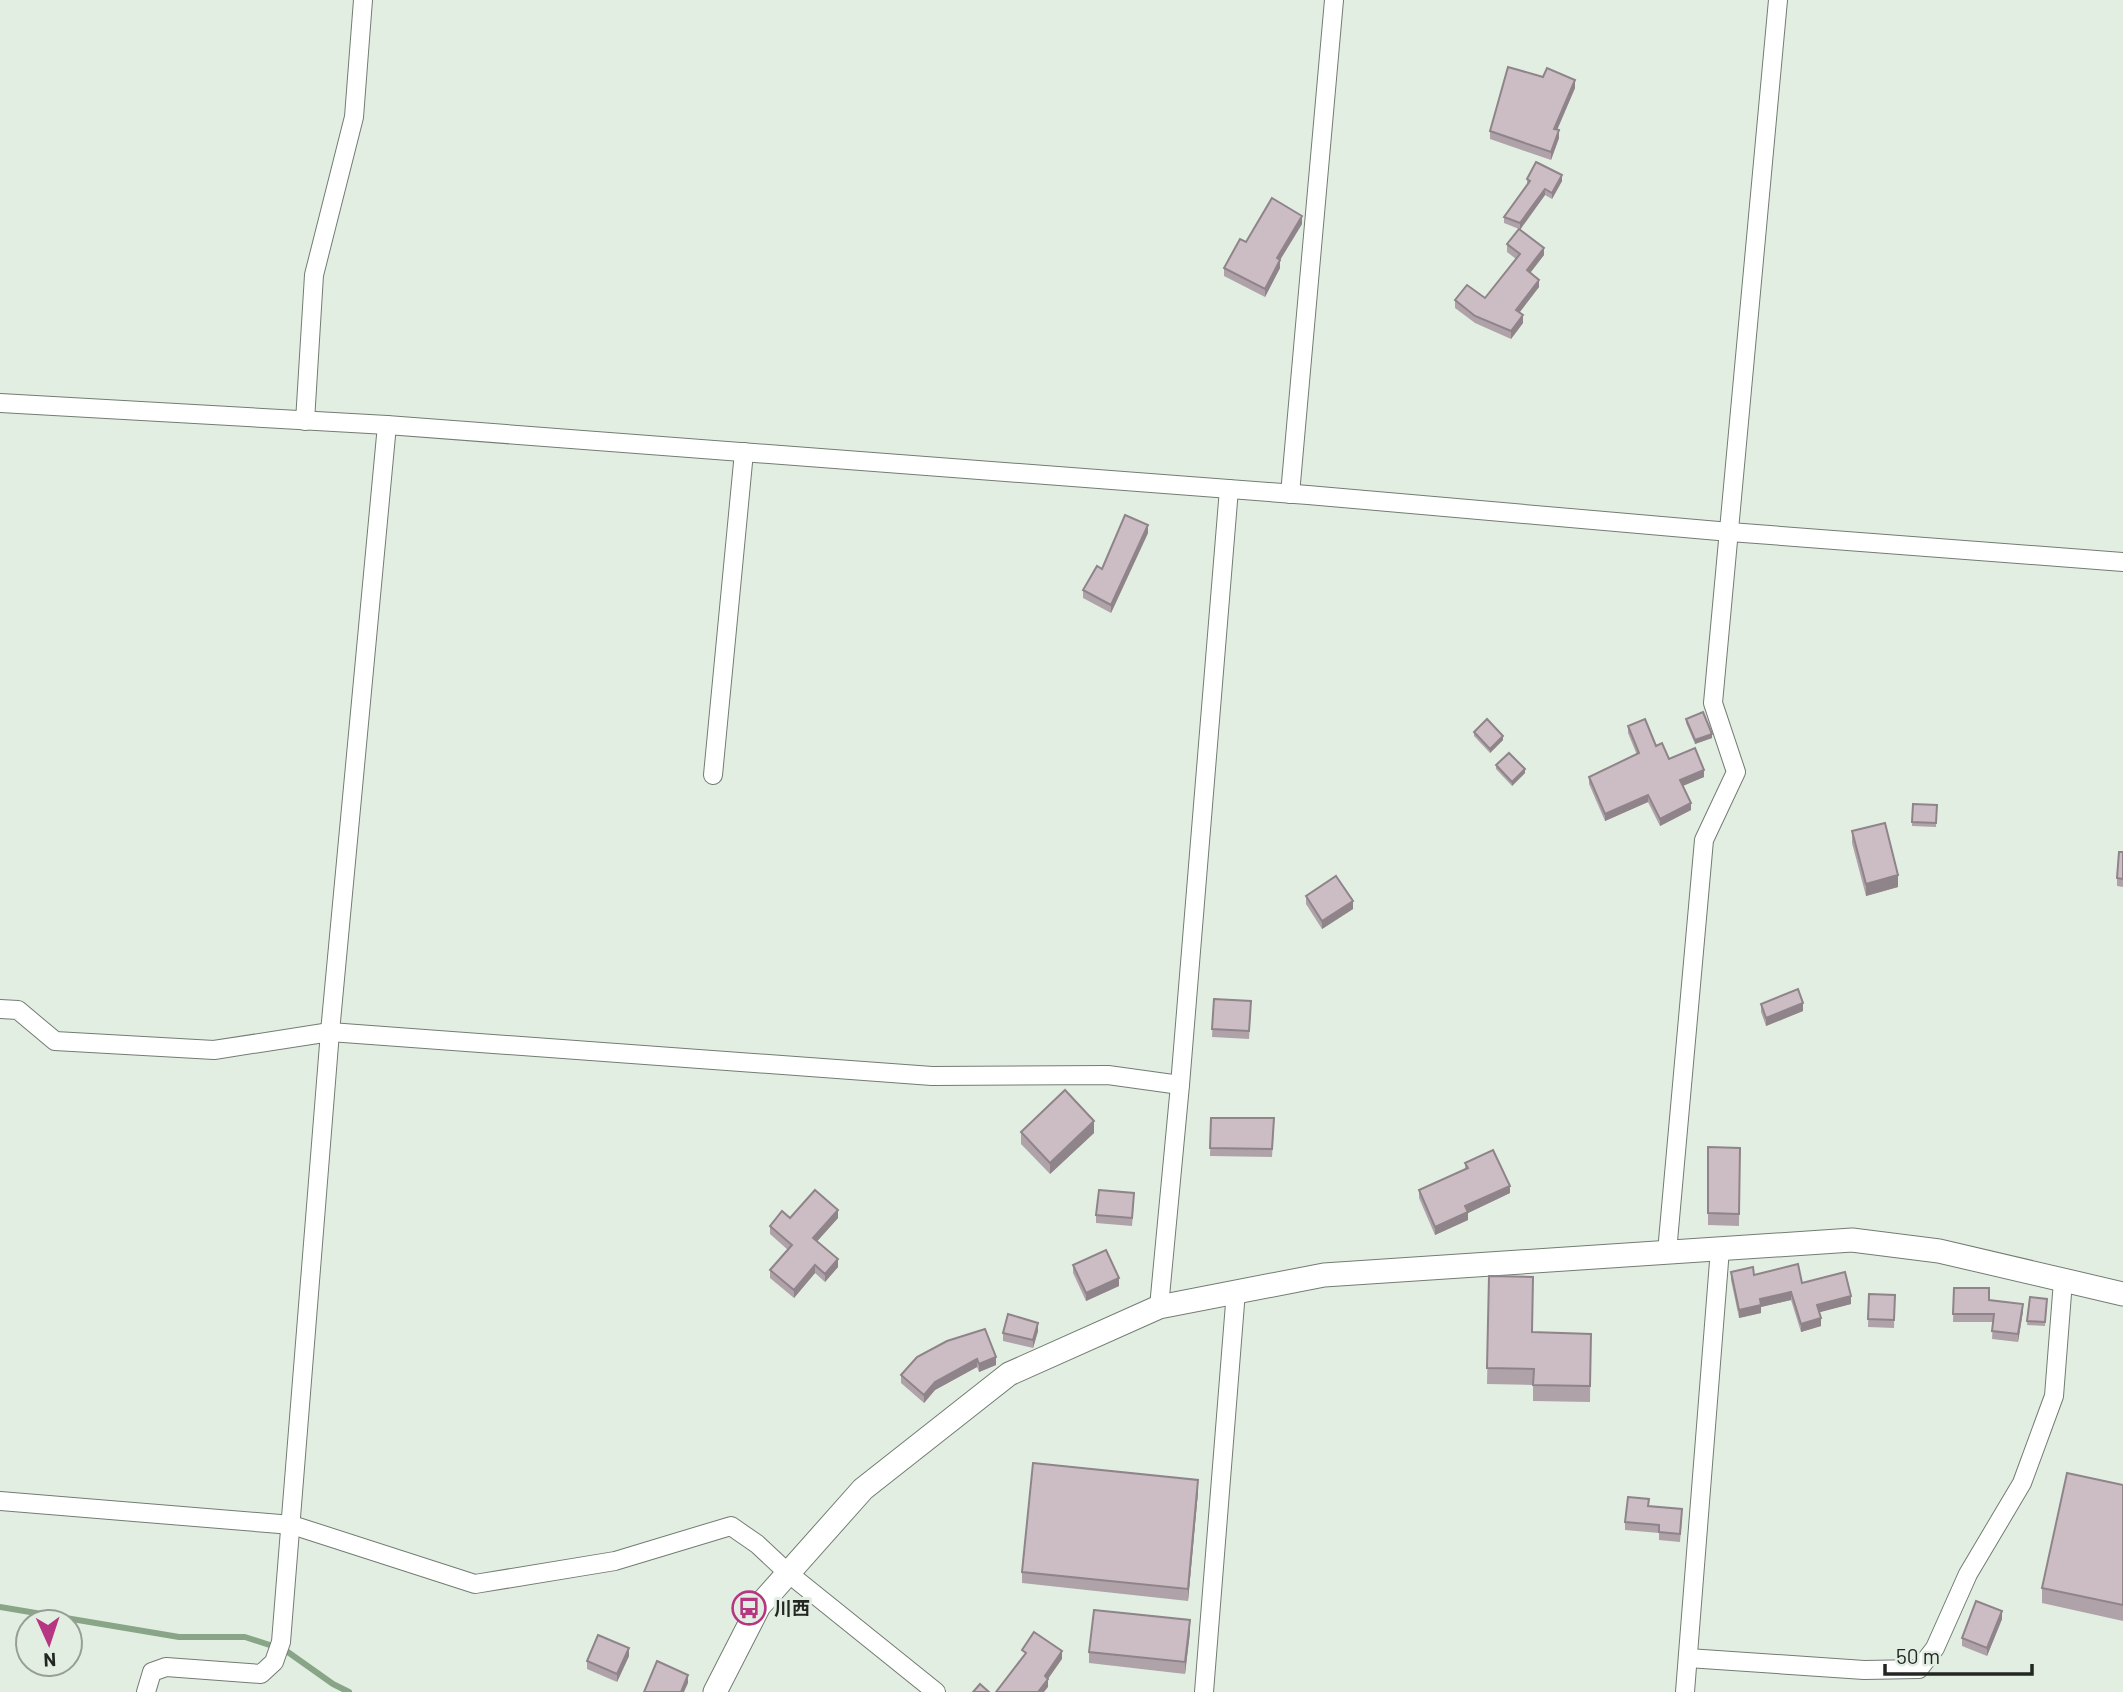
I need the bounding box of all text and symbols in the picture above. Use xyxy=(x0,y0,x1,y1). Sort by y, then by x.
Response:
bus stop icon: 川西 xyxy=(730,1589,768,1627)
place label: 川西 xyxy=(774,1597,810,1619)
north arrow xyxy=(14,1608,84,1678)
scale bar xyxy=(1885,1632,2032,1676)
text: 50 m xyxy=(1896,1643,1940,1668)
text: N xyxy=(43,1649,57,1672)

